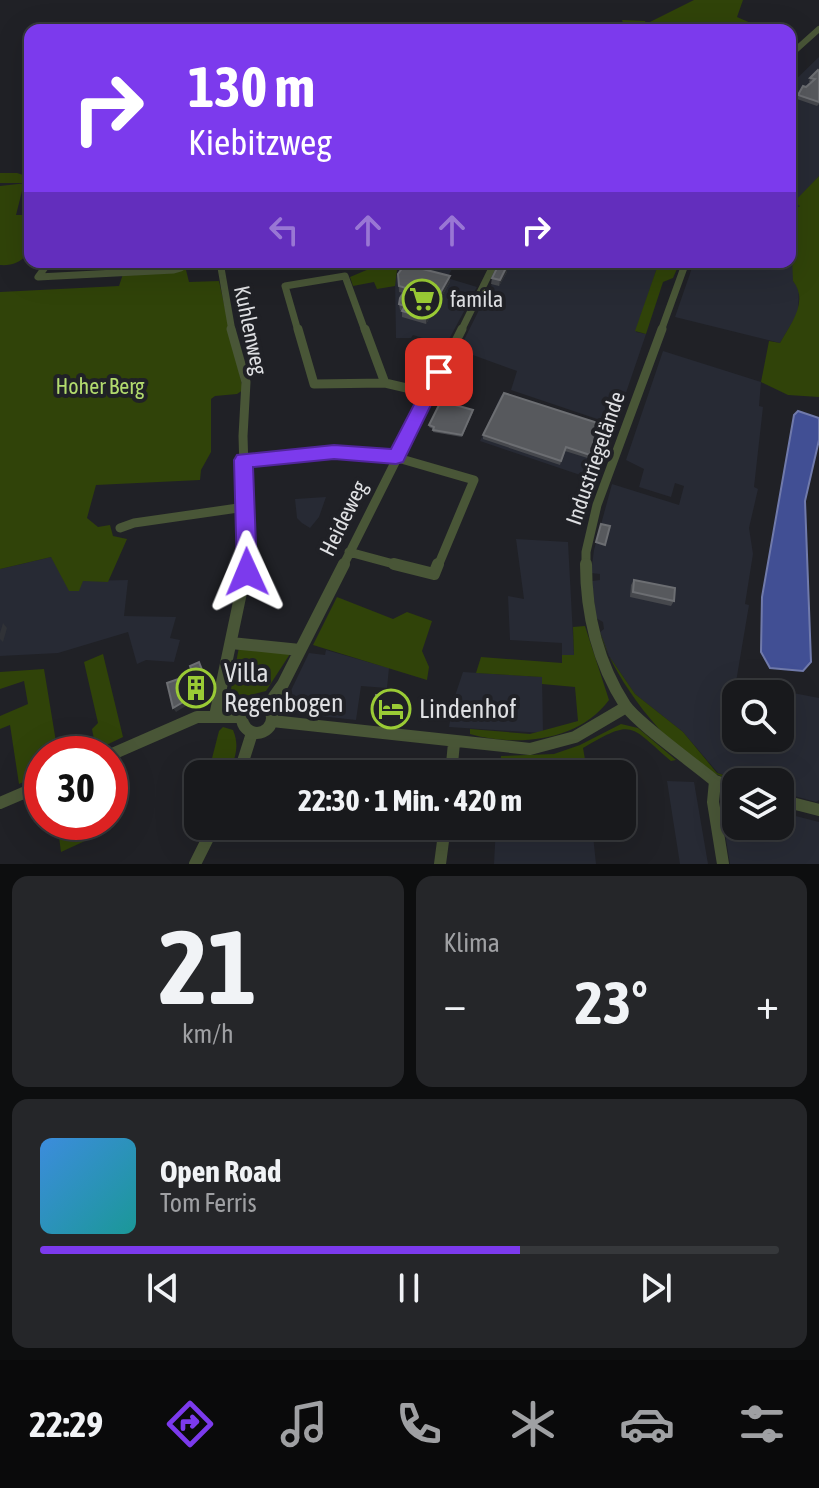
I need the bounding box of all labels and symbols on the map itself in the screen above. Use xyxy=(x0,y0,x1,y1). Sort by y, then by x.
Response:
supermarket icon: famila xyxy=(401,278,443,320)
street label: Kuhlenweg xyxy=(229,283,273,377)
place label: famila xyxy=(450,286,503,312)
pin xyxy=(405,338,473,406)
park label: Hoher Berg xyxy=(56,373,145,399)
street label: Industriegelände xyxy=(560,388,630,528)
street label: Heideweg xyxy=(314,476,373,560)
position arrow xyxy=(205,530,289,614)
place label: Villa Regenbogen xyxy=(224,658,344,718)
building icon: Villa Regenbogen xyxy=(175,667,217,709)
hotel icon: Lindenhof xyxy=(370,688,412,730)
place label: Lindenhof xyxy=(419,694,516,724)
speed limit sign: 30 xyxy=(24,736,128,840)

